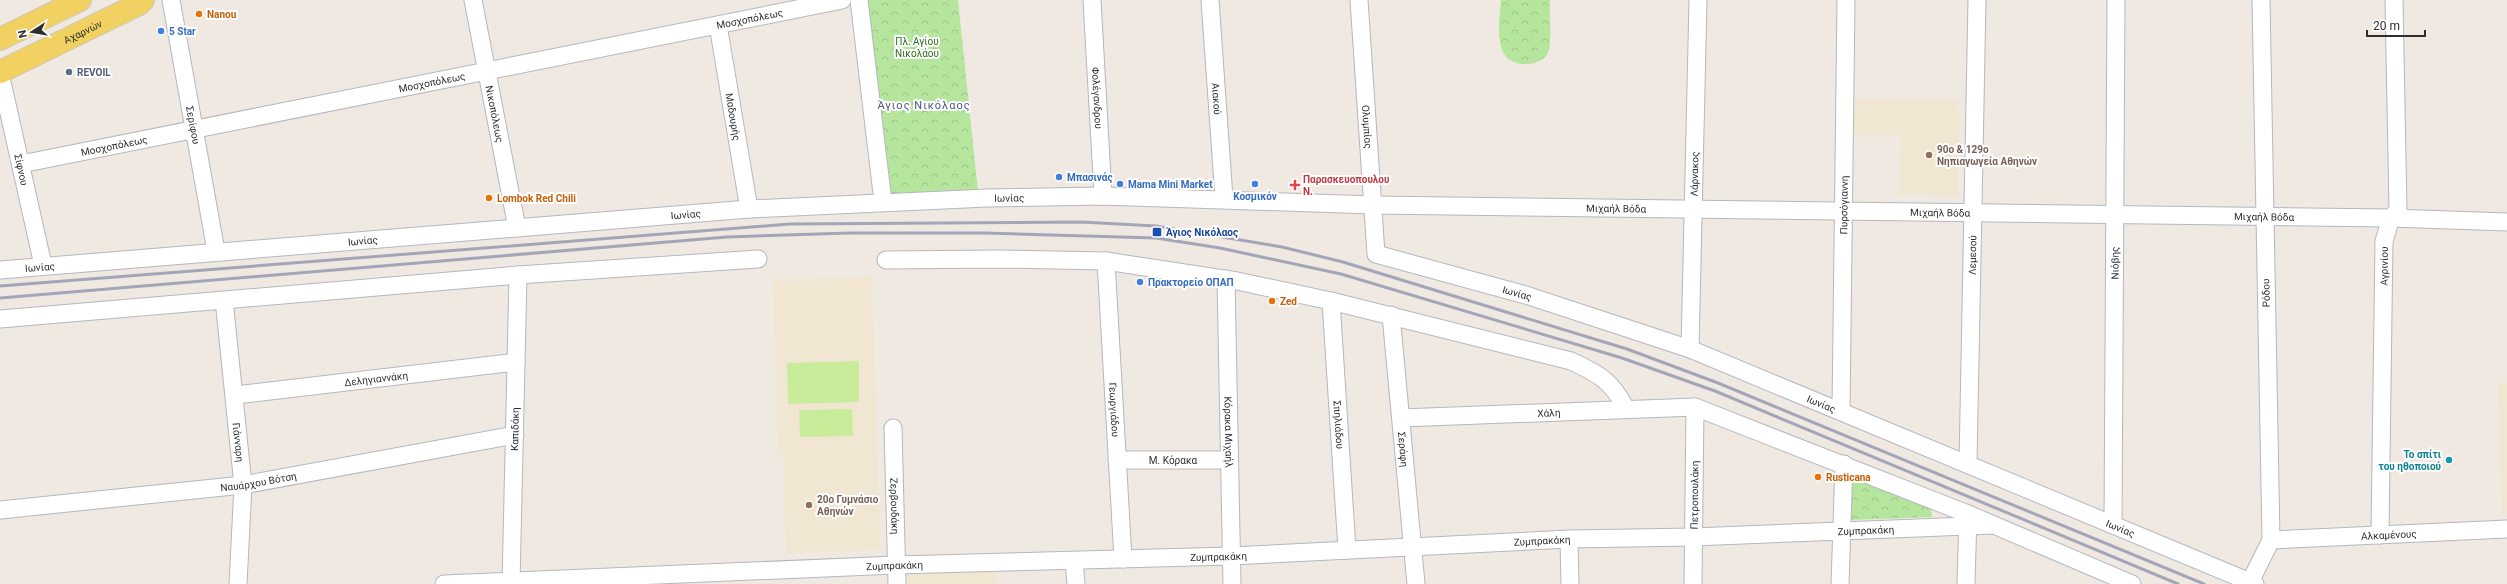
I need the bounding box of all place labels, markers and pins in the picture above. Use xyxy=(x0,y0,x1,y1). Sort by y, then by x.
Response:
marker: Nanou xyxy=(194,9,204,19)
place label: Nanou xyxy=(207,9,237,20)
marker: 5 Star xyxy=(156,26,166,36)
place label: 5 Star xyxy=(169,26,196,37)
marker: REVOIL xyxy=(64,67,74,77)
place label: REVOIL xyxy=(77,67,111,78)
place label: 90ο & 129ο Νηπιαγωγεία Αθηνών xyxy=(1937,144,2037,167)
marker: 90ο & 129ο Νηπιαγωγεία Αθηνών xyxy=(1924,150,1934,160)
marker: Μπασινάς xyxy=(1054,172,1064,182)
place label: Μπασινάς xyxy=(1067,172,1113,183)
place label: Παρασκευοπουλου Ν. xyxy=(1303,174,1390,197)
marker: Mama Mini Market xyxy=(1115,179,1125,189)
place label: Mama Mini Market xyxy=(1128,179,1213,190)
marker: Κοσμικόν xyxy=(1250,179,1260,189)
marker: Παρασκευοπουλου Ν. xyxy=(1290,180,1300,190)
place label: Κοσμικόν xyxy=(1233,191,1277,202)
marker: Lombok Red Chili xyxy=(484,193,494,203)
place label: Lombok Red Chili xyxy=(497,193,576,204)
marker: Άγιος Νικόλαος xyxy=(1151,226,1163,238)
place label: Άγιος Νικόλαος xyxy=(1166,227,1238,238)
marker: Πρακτορείο ΟΠΑΠ xyxy=(1135,277,1145,287)
place label: Πρακτορείο ΟΠΑΠ xyxy=(1148,277,1233,288)
marker: Zed xyxy=(1267,296,1277,306)
place label: Zed xyxy=(1280,296,1297,307)
place label: Το σπίτι του ηθοποιού xyxy=(2379,449,2442,472)
marker: Το σπίτι του ηθοποιού xyxy=(2444,455,2454,465)
marker: Rusticana xyxy=(1813,472,1823,482)
place label: Rusticana xyxy=(1826,472,1871,483)
place label: 20ο Γυμνάσιο Αθηνών xyxy=(817,494,879,517)
marker: 20ο Γυμνάσιο Αθηνών xyxy=(804,500,814,510)

